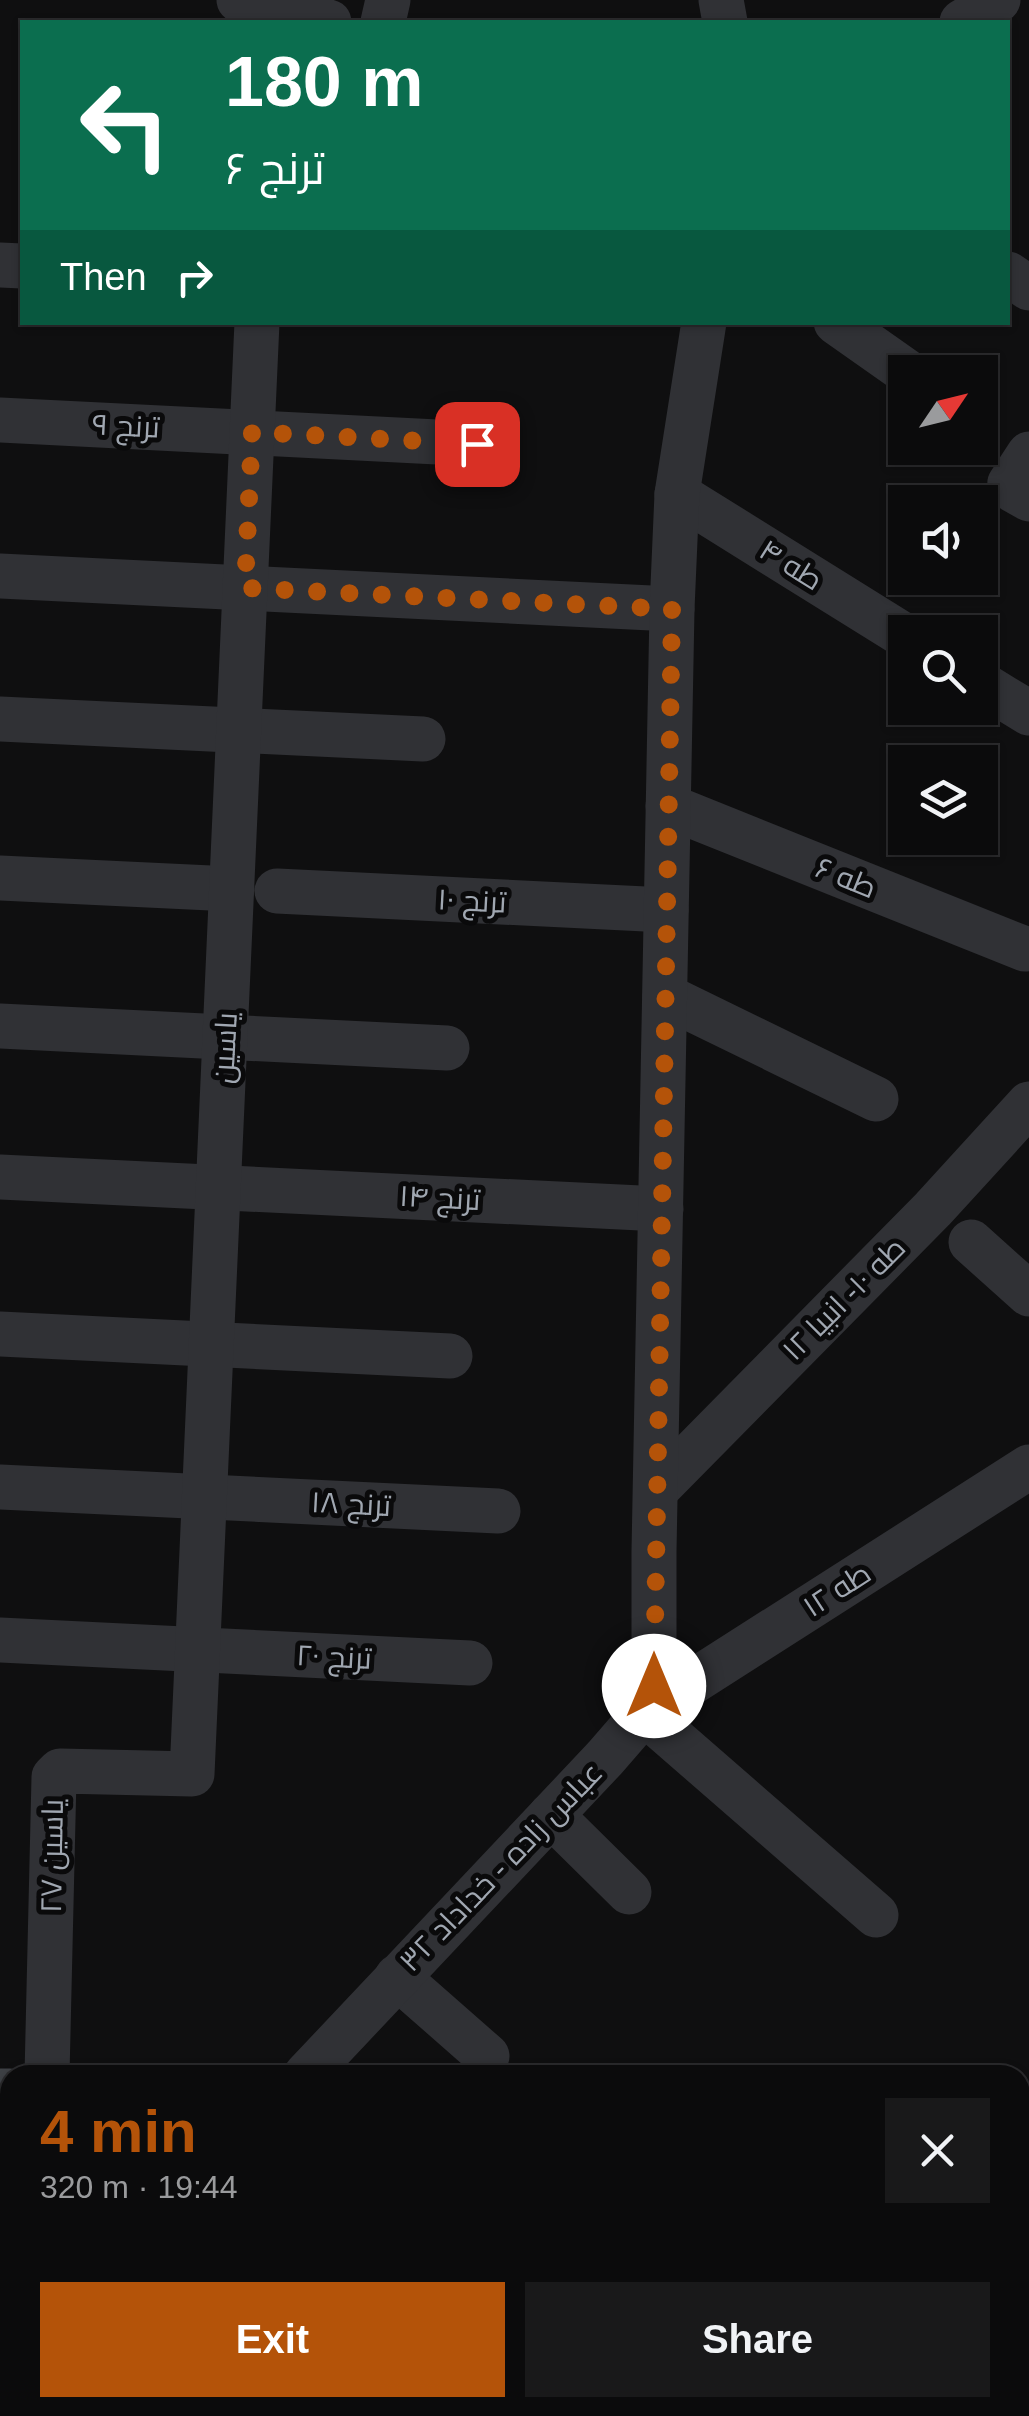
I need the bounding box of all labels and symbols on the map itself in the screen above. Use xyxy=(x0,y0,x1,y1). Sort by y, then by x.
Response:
north arrow xyxy=(888,355,998,465)
pin xyxy=(435,402,520,487)
street label: ترنج ۹ xyxy=(91,407,161,448)
street label: طه ۴ xyxy=(754,533,829,597)
street label: طه ۶ xyxy=(811,851,881,905)
street label: ترنج ۱۰ xyxy=(437,882,507,923)
street label: یاسین xyxy=(206,1011,245,1085)
street label: ترنج ۱۴ xyxy=(398,1179,482,1220)
street label: طه ۱۰- انبیا ۱۲ xyxy=(776,1231,912,1367)
street label: ترنج ۱۸ xyxy=(310,1485,392,1526)
street label: طه ۱۲ xyxy=(797,1556,876,1623)
position arrow xyxy=(602,1634,706,1738)
street label: ترنج ۲۰ xyxy=(295,1638,373,1679)
street label: عباس زاده - خداداد ۳۲ xyxy=(393,1756,610,1979)
street label: یاسین ۲۷ xyxy=(34,1799,71,1913)

